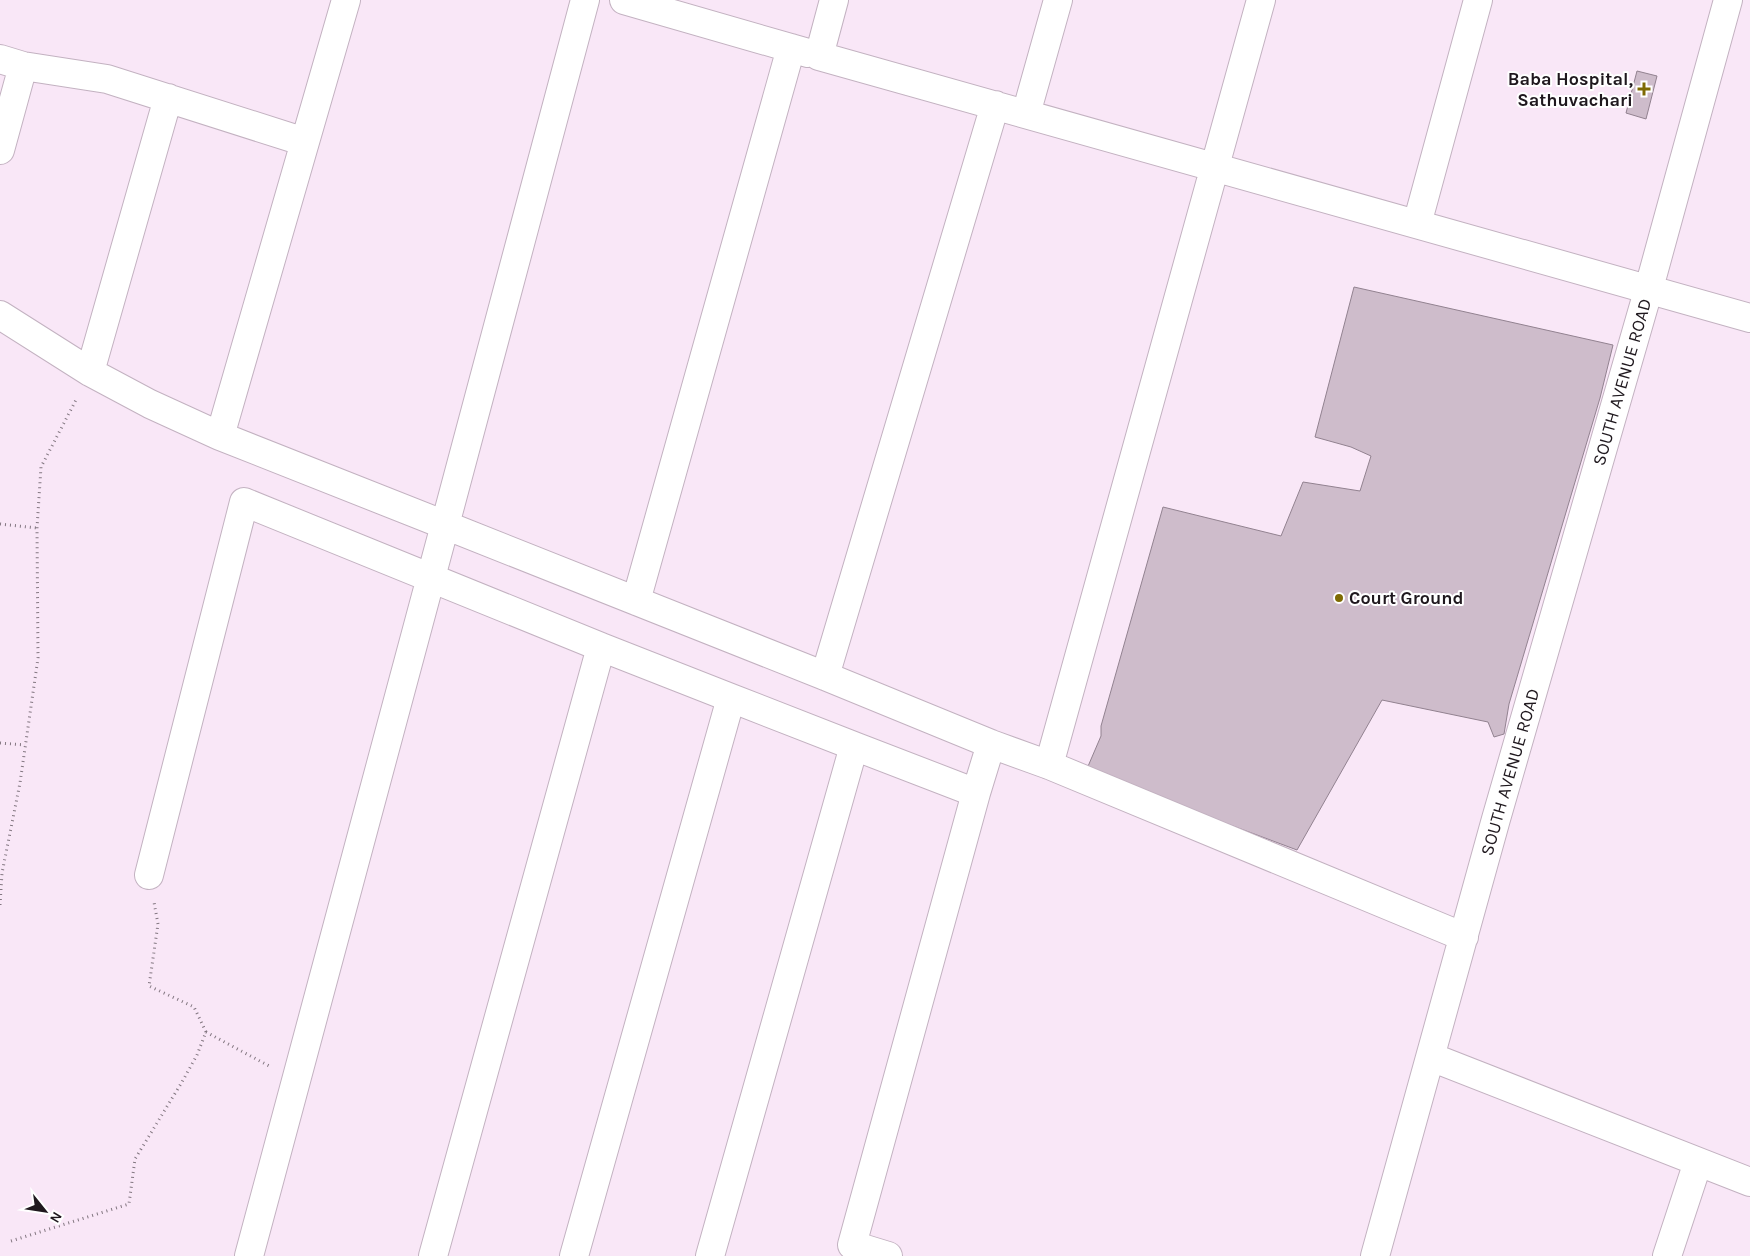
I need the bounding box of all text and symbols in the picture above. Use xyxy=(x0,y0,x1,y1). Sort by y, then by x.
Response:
place label: Baba Hospital, Sathuvachari xyxy=(1508,68,1633,111)
marker: Baba Hospital, Sathuvachari xyxy=(1637,82,1651,96)
street label: SOUTH AVENUE ROAD xyxy=(1588,296,1656,468)
place label: Court Ground xyxy=(1349,587,1464,609)
marker: Court Ground xyxy=(1333,592,1345,604)
street label: SOUTH AVENUE ROAD xyxy=(1476,686,1544,858)
north arrow xyxy=(20,1186,70,1236)
text: N xyxy=(46,1209,66,1226)

